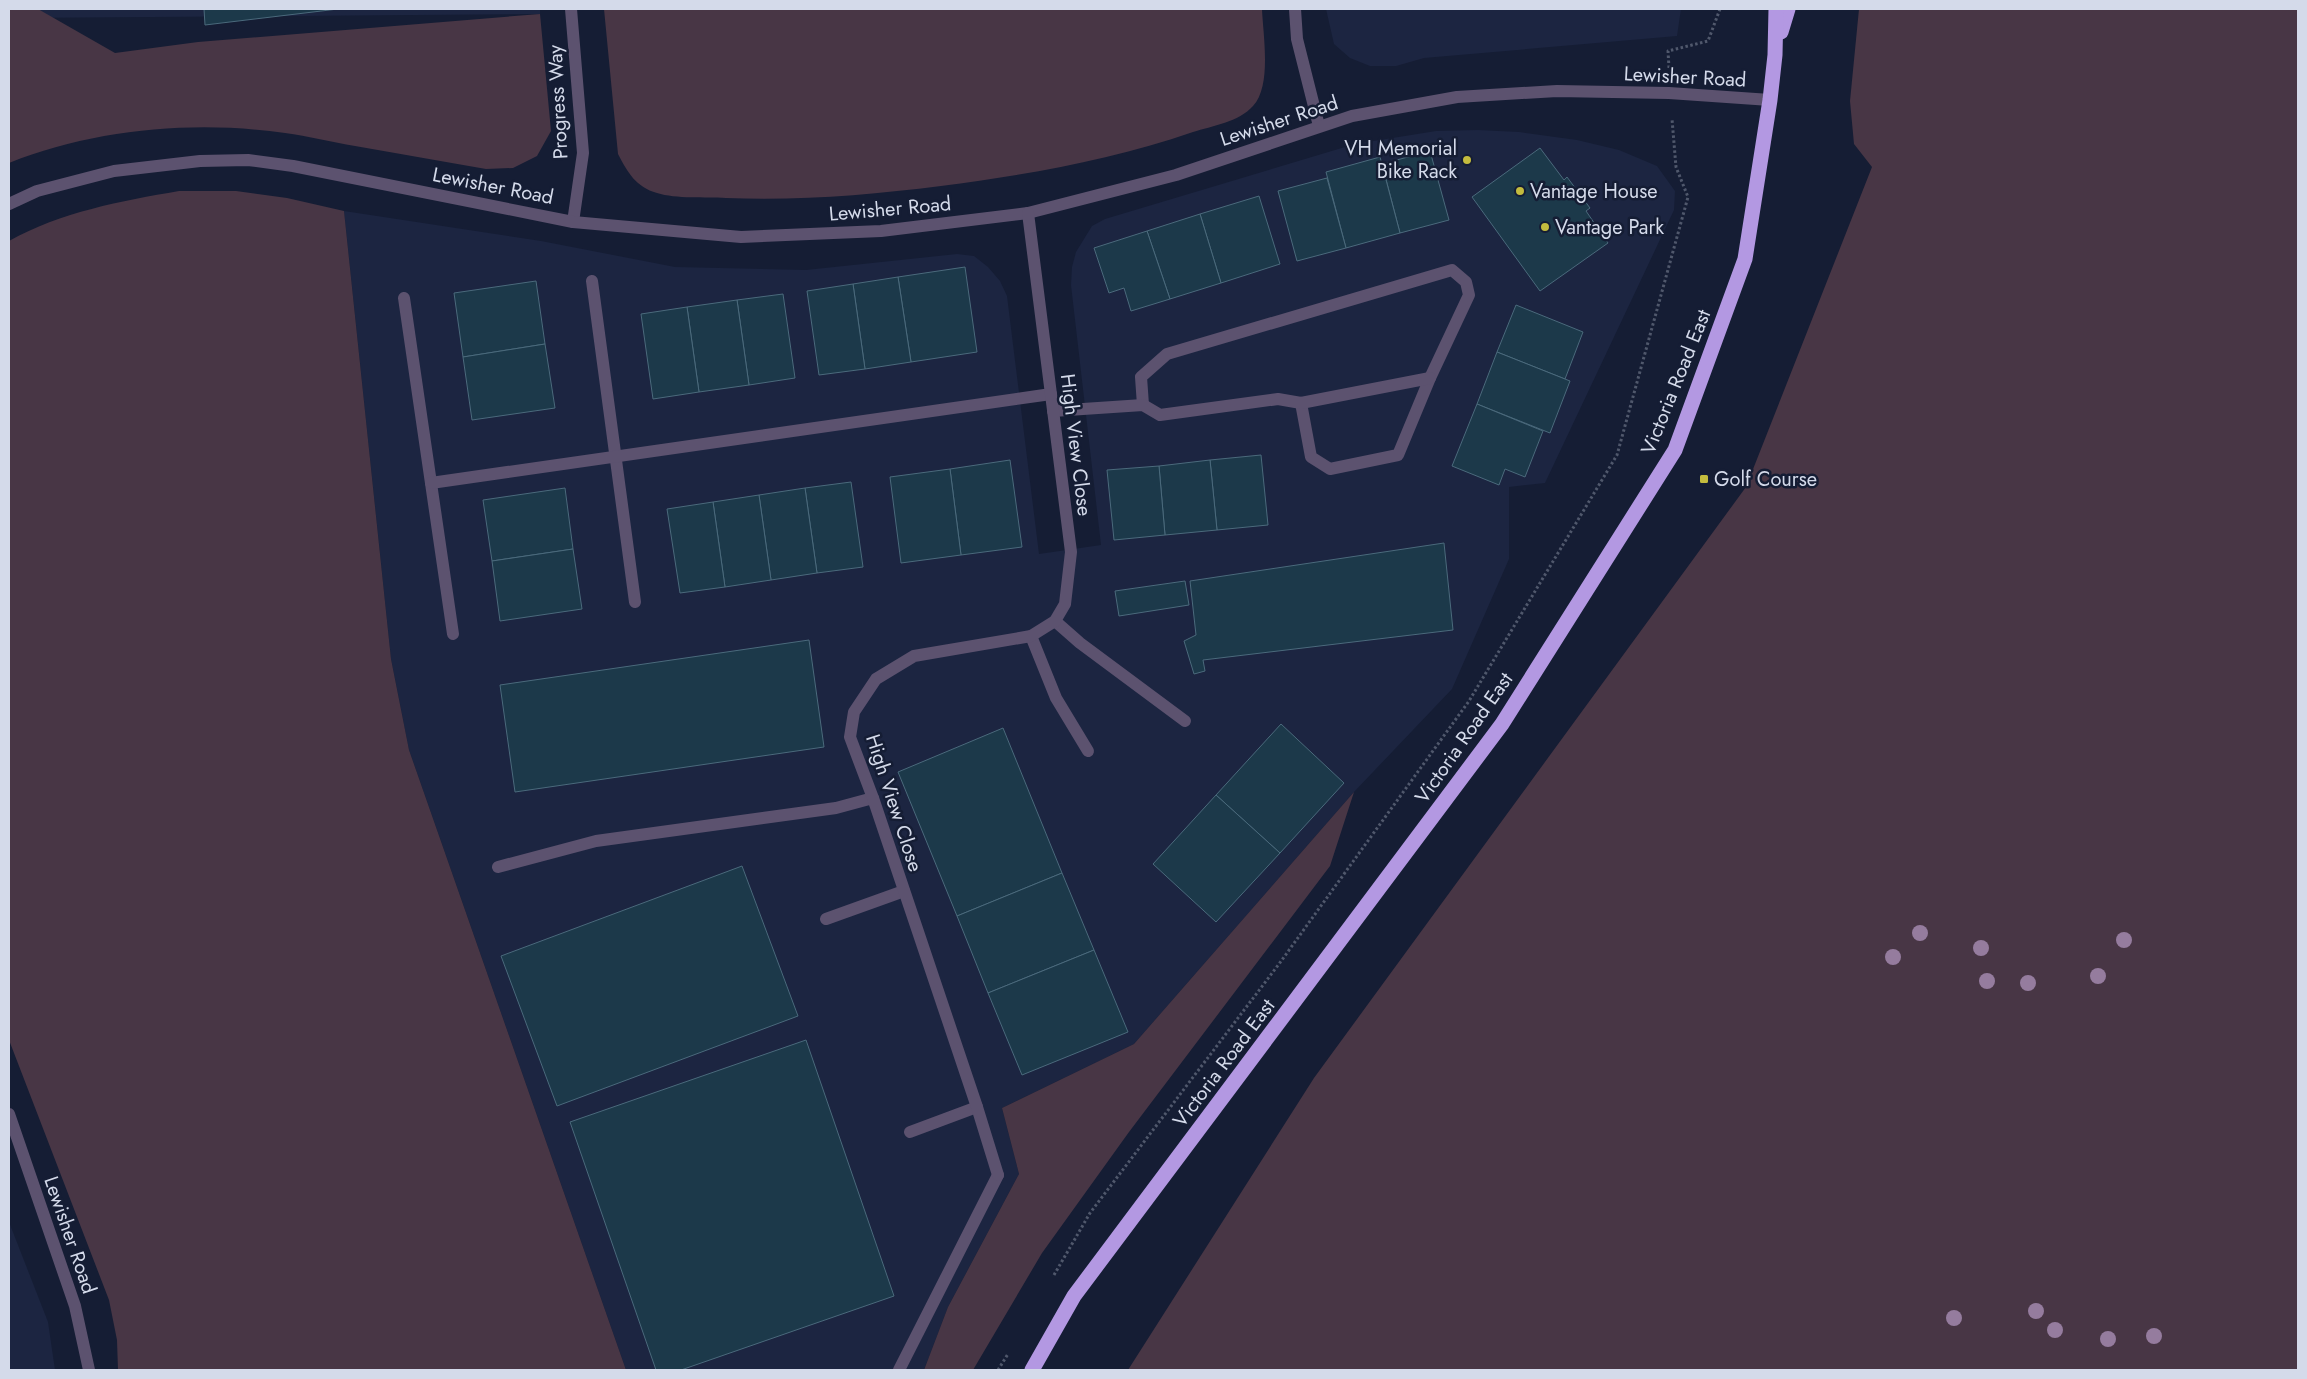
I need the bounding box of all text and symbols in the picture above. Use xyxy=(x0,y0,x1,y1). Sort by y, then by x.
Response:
street label: Progress Way xyxy=(541,44,575,160)
street label: Lewisher Road xyxy=(1623,59,1747,95)
street label: Lewisher Road xyxy=(1216,88,1342,154)
place label: VH Memorial Bike Rack xyxy=(1344,134,1457,186)
marker: VH Memorial Bike Rack xyxy=(1461,154,1473,166)
street label: Lewisher Road xyxy=(430,160,556,212)
place label: Vantage House xyxy=(1530,177,1658,206)
marker: Vantage House xyxy=(1514,185,1526,197)
street label: Lewisher Road xyxy=(828,189,952,229)
place label: Vantage Park xyxy=(1555,213,1664,242)
marker: Vantage Park xyxy=(1539,221,1551,233)
street label: Victoria Road East xyxy=(1634,305,1718,459)
street label: High View Close xyxy=(1053,372,1099,518)
place label: Golf Course xyxy=(1714,465,1817,494)
marker: Golf Course xyxy=(1698,473,1710,485)
street label: Victoria Road East xyxy=(1408,666,1520,809)
street label: High View Close xyxy=(858,731,930,875)
street label: Victoria Road East xyxy=(1166,993,1282,1133)
street label: Lewisher Road xyxy=(36,1172,104,1298)

